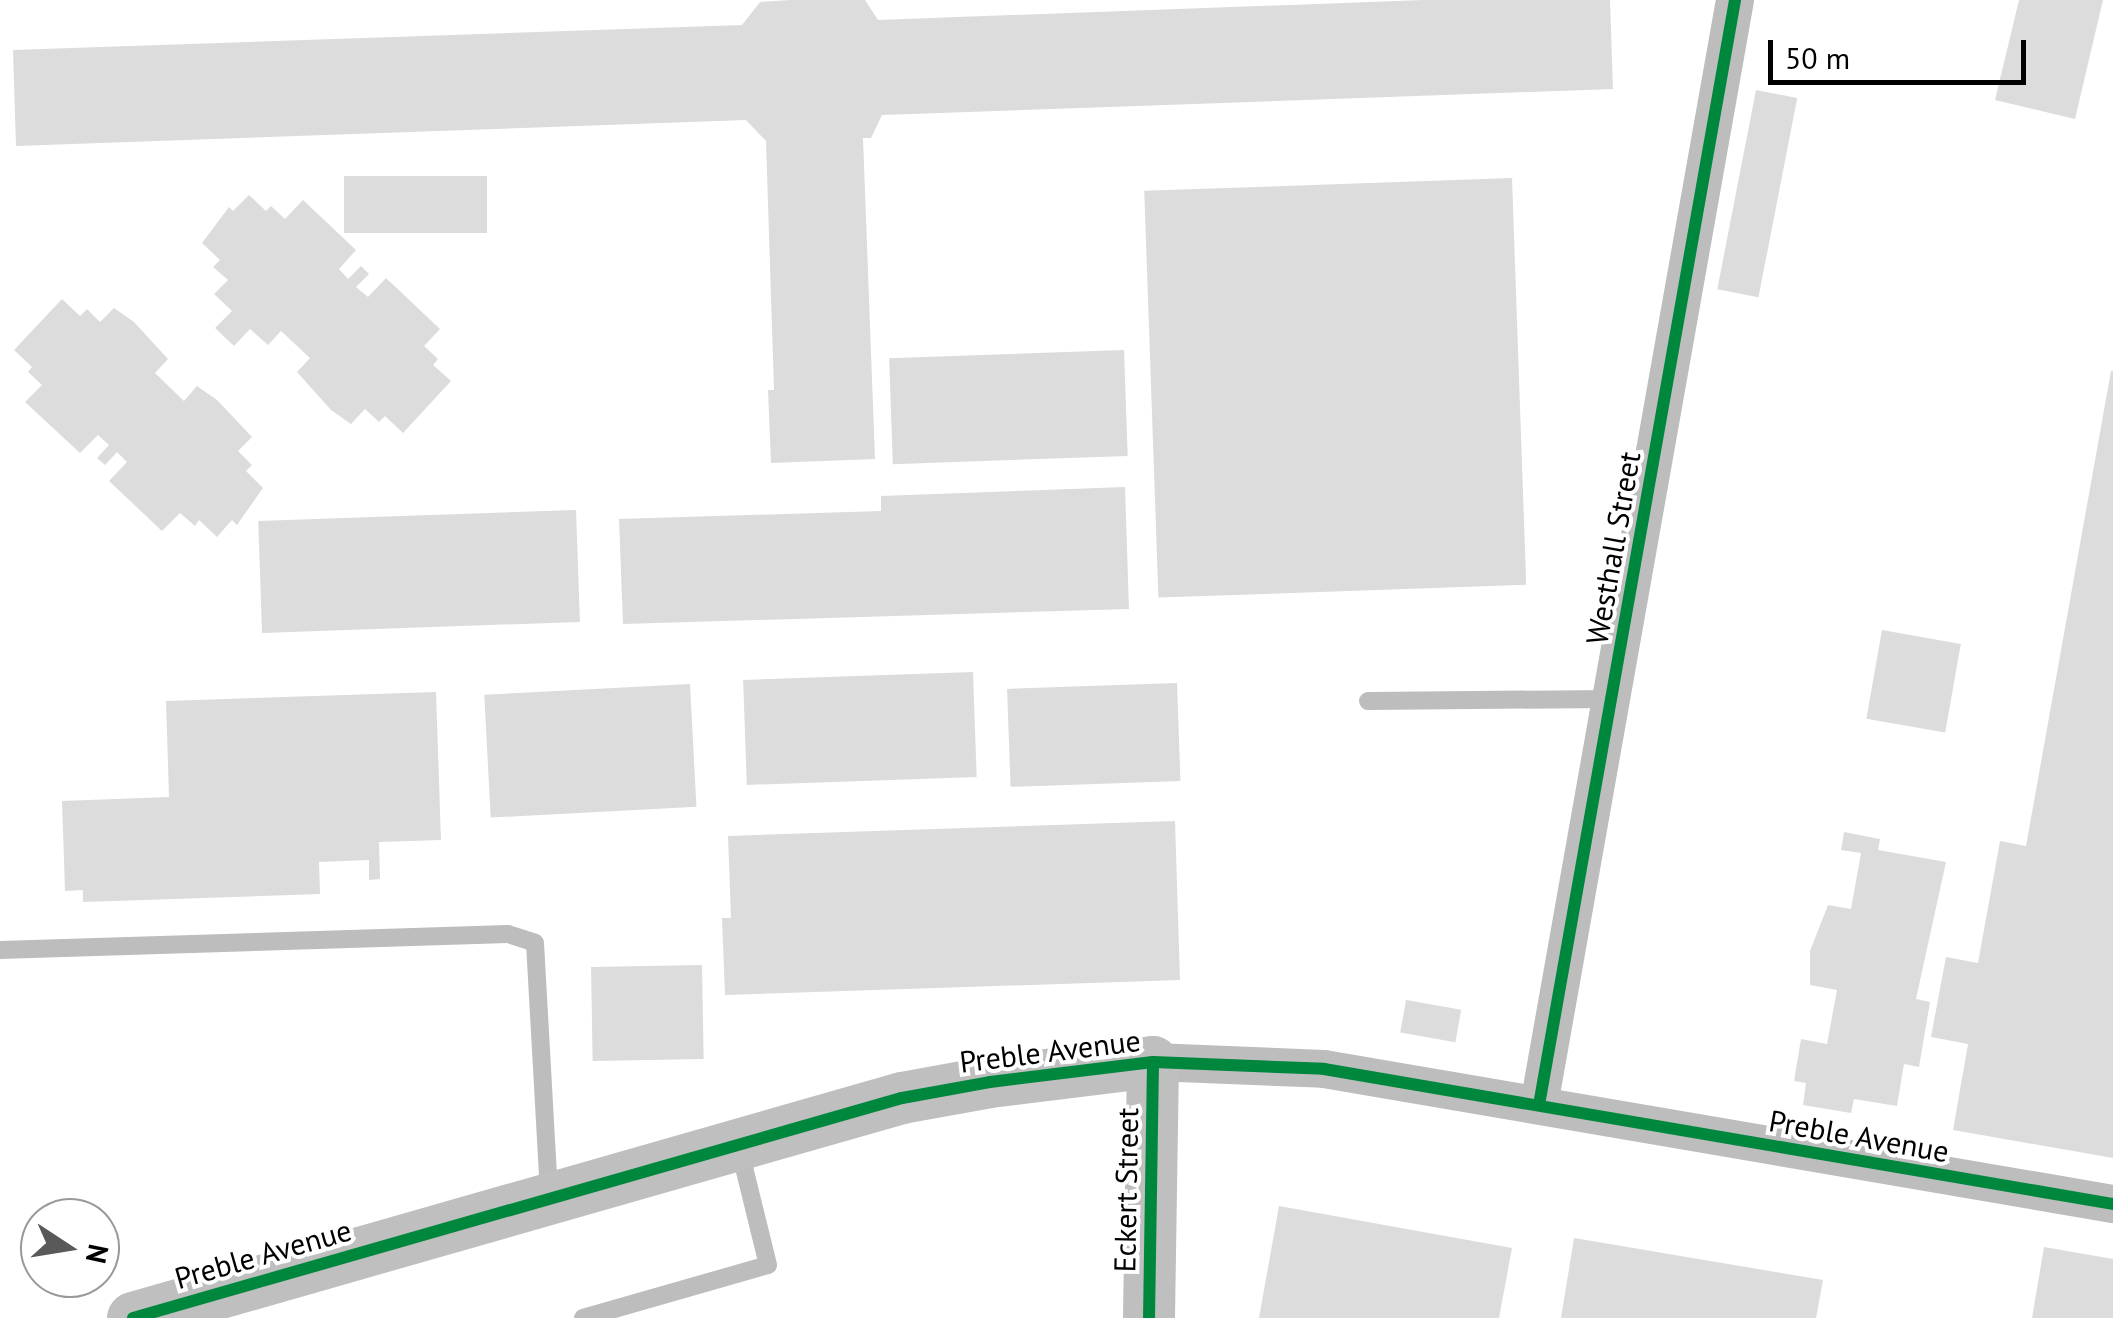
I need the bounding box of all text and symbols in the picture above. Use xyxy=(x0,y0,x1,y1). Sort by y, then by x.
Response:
scale bar xyxy=(1773,20,2030,82)
text: 50 m xyxy=(1785,38,1850,77)
street label: Westhall Street xyxy=(1578,449,1648,647)
street label: Preble Avenue xyxy=(957,1022,1143,1080)
street label: Preble Avenue xyxy=(1766,1102,1952,1170)
street label: Eckert Street xyxy=(1107,1107,1145,1273)
north arrow xyxy=(20,1198,120,1298)
street label: Preble Avenue xyxy=(170,1211,356,1297)
text: N xyxy=(78,1241,118,1267)

